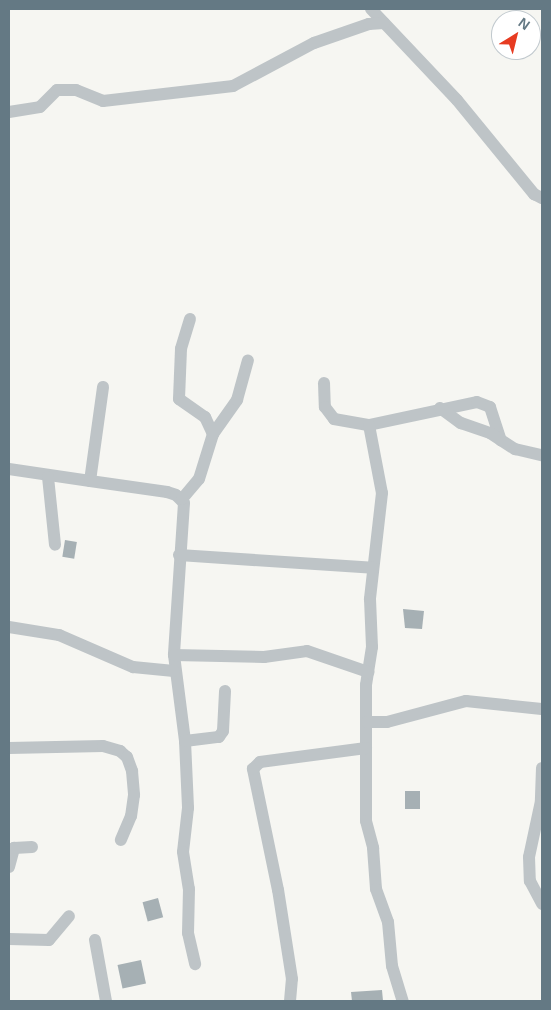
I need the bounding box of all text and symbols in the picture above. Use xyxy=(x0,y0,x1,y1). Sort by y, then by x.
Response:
north arrow xyxy=(491,10,541,60)
text: N xyxy=(515,14,533,33)

